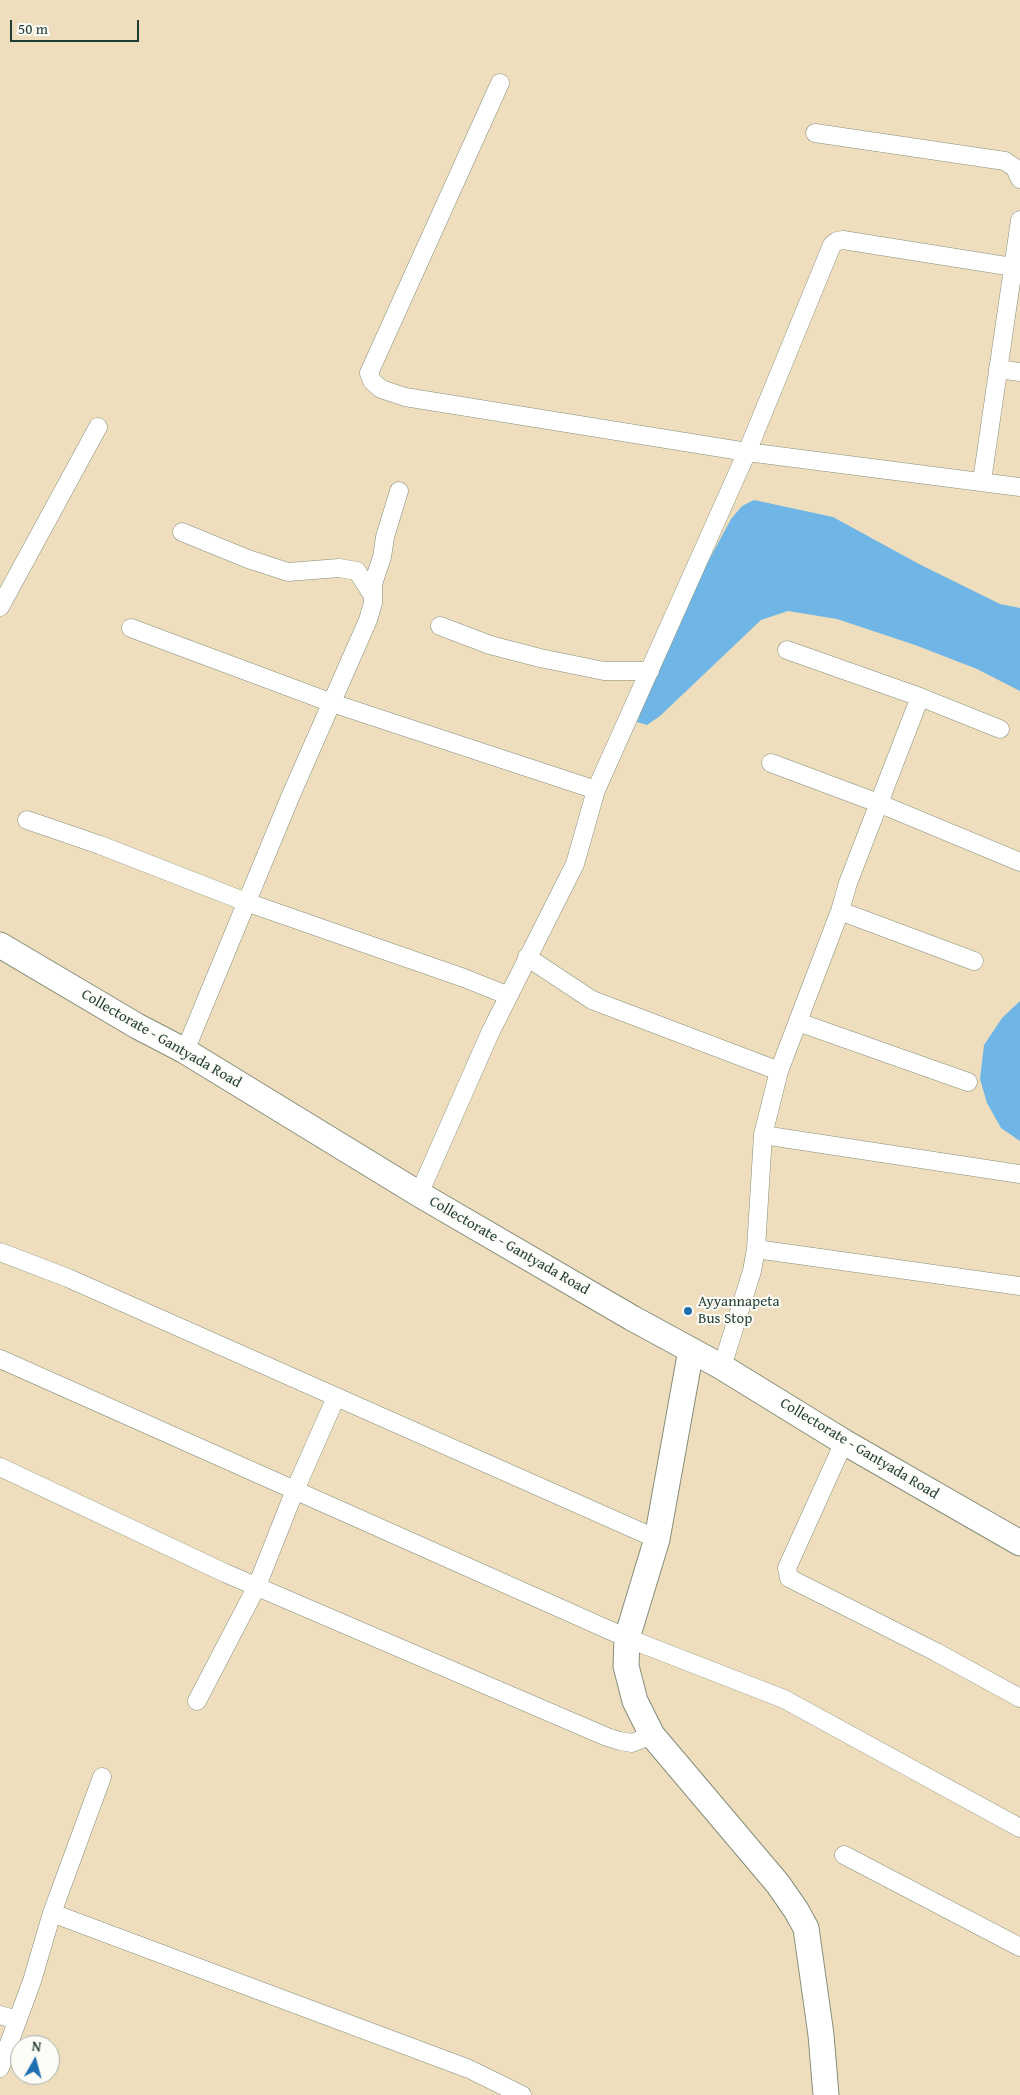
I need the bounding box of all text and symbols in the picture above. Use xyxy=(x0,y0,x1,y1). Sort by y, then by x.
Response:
scale bar xyxy=(12,10,141,42)
text: 50 m xyxy=(18,18,48,39)
street label: Collectorate - Gantyada Road xyxy=(78,986,244,1092)
street label: Collectorate - Gantyada Road xyxy=(426,1193,592,1299)
place label: Ayyannapeta Bus Stop xyxy=(698,1293,780,1328)
marker: Ayyannapeta Bus Stop xyxy=(682,1305,694,1317)
street label: Collectorate - Gantyada Road xyxy=(776,1394,942,1504)
north arrow xyxy=(10,2035,60,2085)
text: N xyxy=(31,2036,43,2057)

